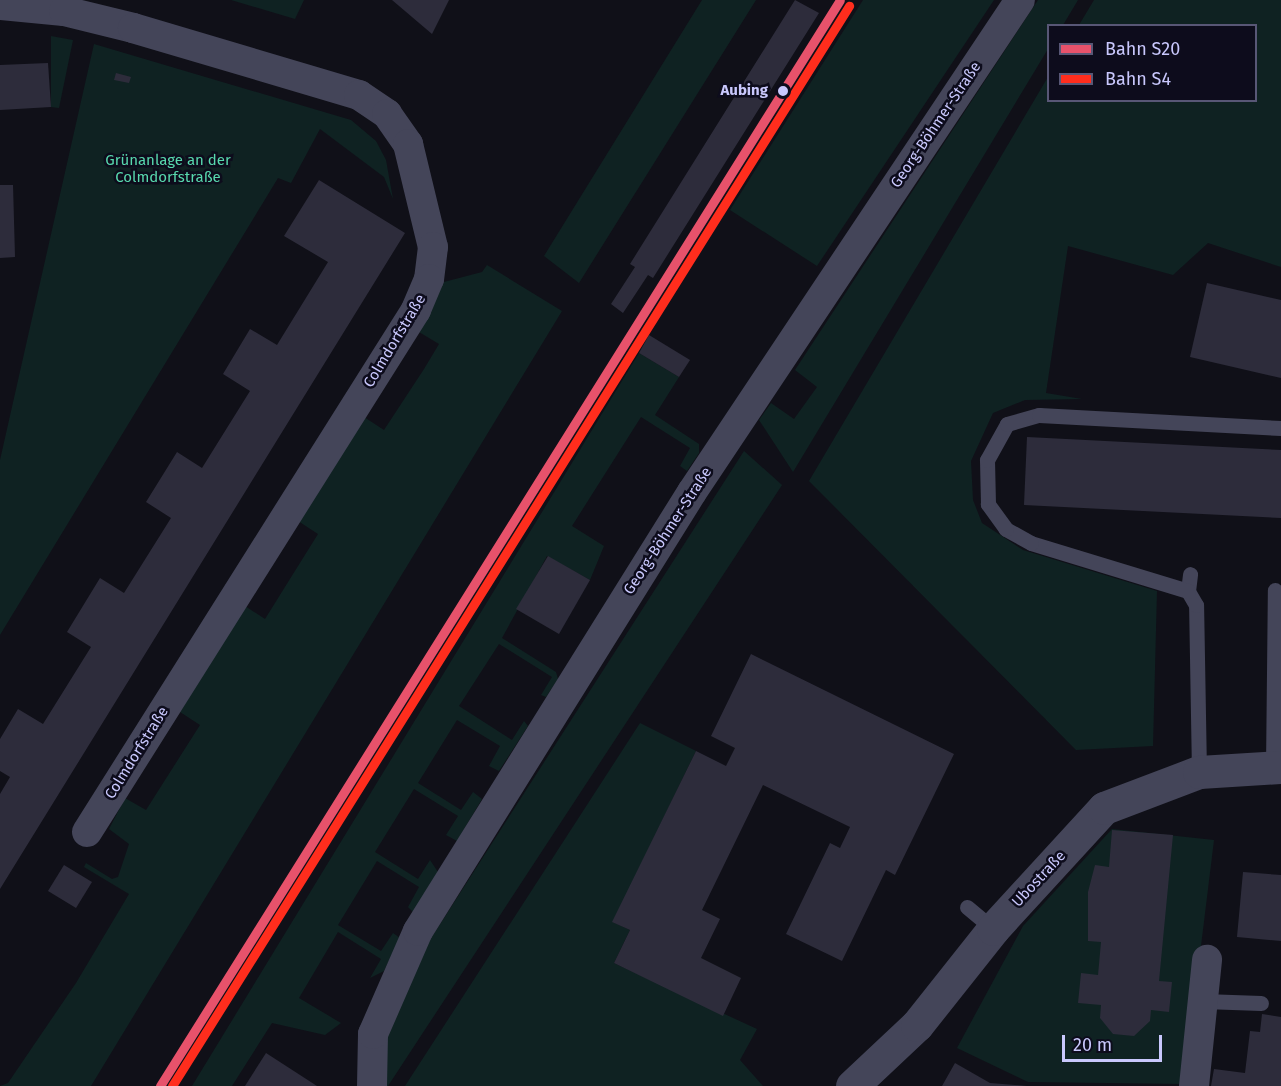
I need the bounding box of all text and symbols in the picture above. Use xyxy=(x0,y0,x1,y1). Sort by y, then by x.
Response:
legend xyxy=(1047,24,1257,102)
text: Bahn S20 xyxy=(1105,38,1180,60)
street label: Georg-Böhmer-Straße xyxy=(887,59,985,191)
text: Bahn S4 xyxy=(1105,68,1171,90)
marker: Aubing xyxy=(773,81,793,101)
place label: Aubing xyxy=(720,82,768,100)
park label: Grünanlage an der Colmdorfstraße xyxy=(105,151,231,186)
street label: Colmdorfstraße xyxy=(360,291,430,391)
street label: Georg-Böhmer-Straße xyxy=(620,464,716,598)
street label: Colmdorfstraße xyxy=(101,703,173,803)
street label: Ubostraße xyxy=(1008,847,1070,911)
scale bar xyxy=(1065,1023,1166,1061)
text: 20 m xyxy=(1073,1034,1112,1056)

